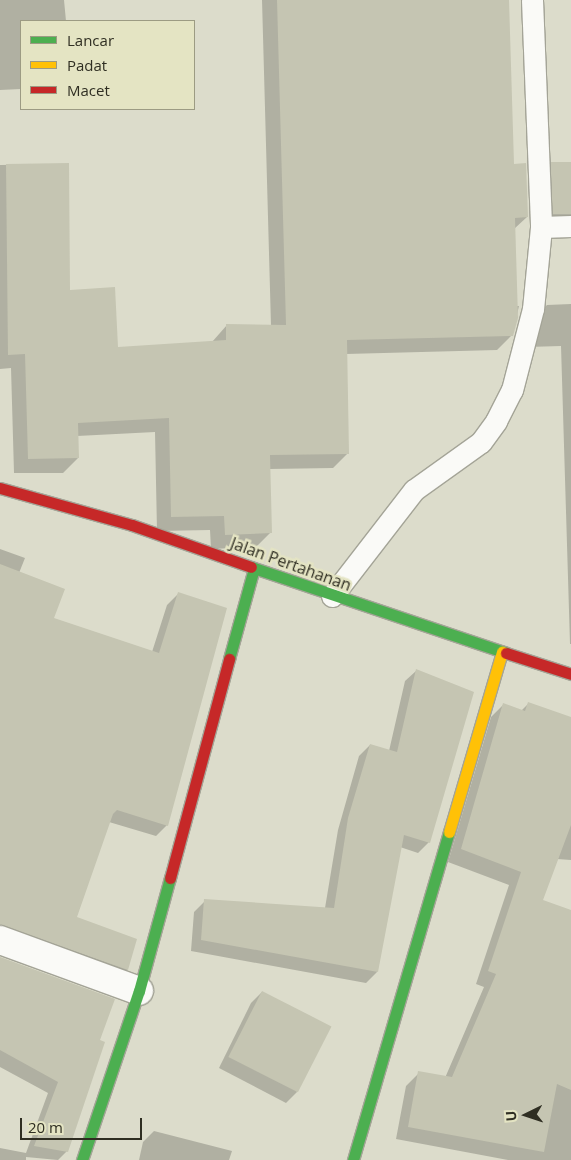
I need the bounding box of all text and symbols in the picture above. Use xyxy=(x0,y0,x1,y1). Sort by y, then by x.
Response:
legend xyxy=(20,20,195,110)
text: Lancar xyxy=(67,30,114,50)
text: Padat xyxy=(67,55,107,75)
text: Macet xyxy=(67,80,110,100)
street label: Jalan Pertahanan xyxy=(228,533,354,595)
north arrow xyxy=(501,1090,551,1140)
scale bar xyxy=(22,1108,145,1140)
text: U xyxy=(501,1110,520,1122)
text: 20 m xyxy=(28,1117,63,1137)

